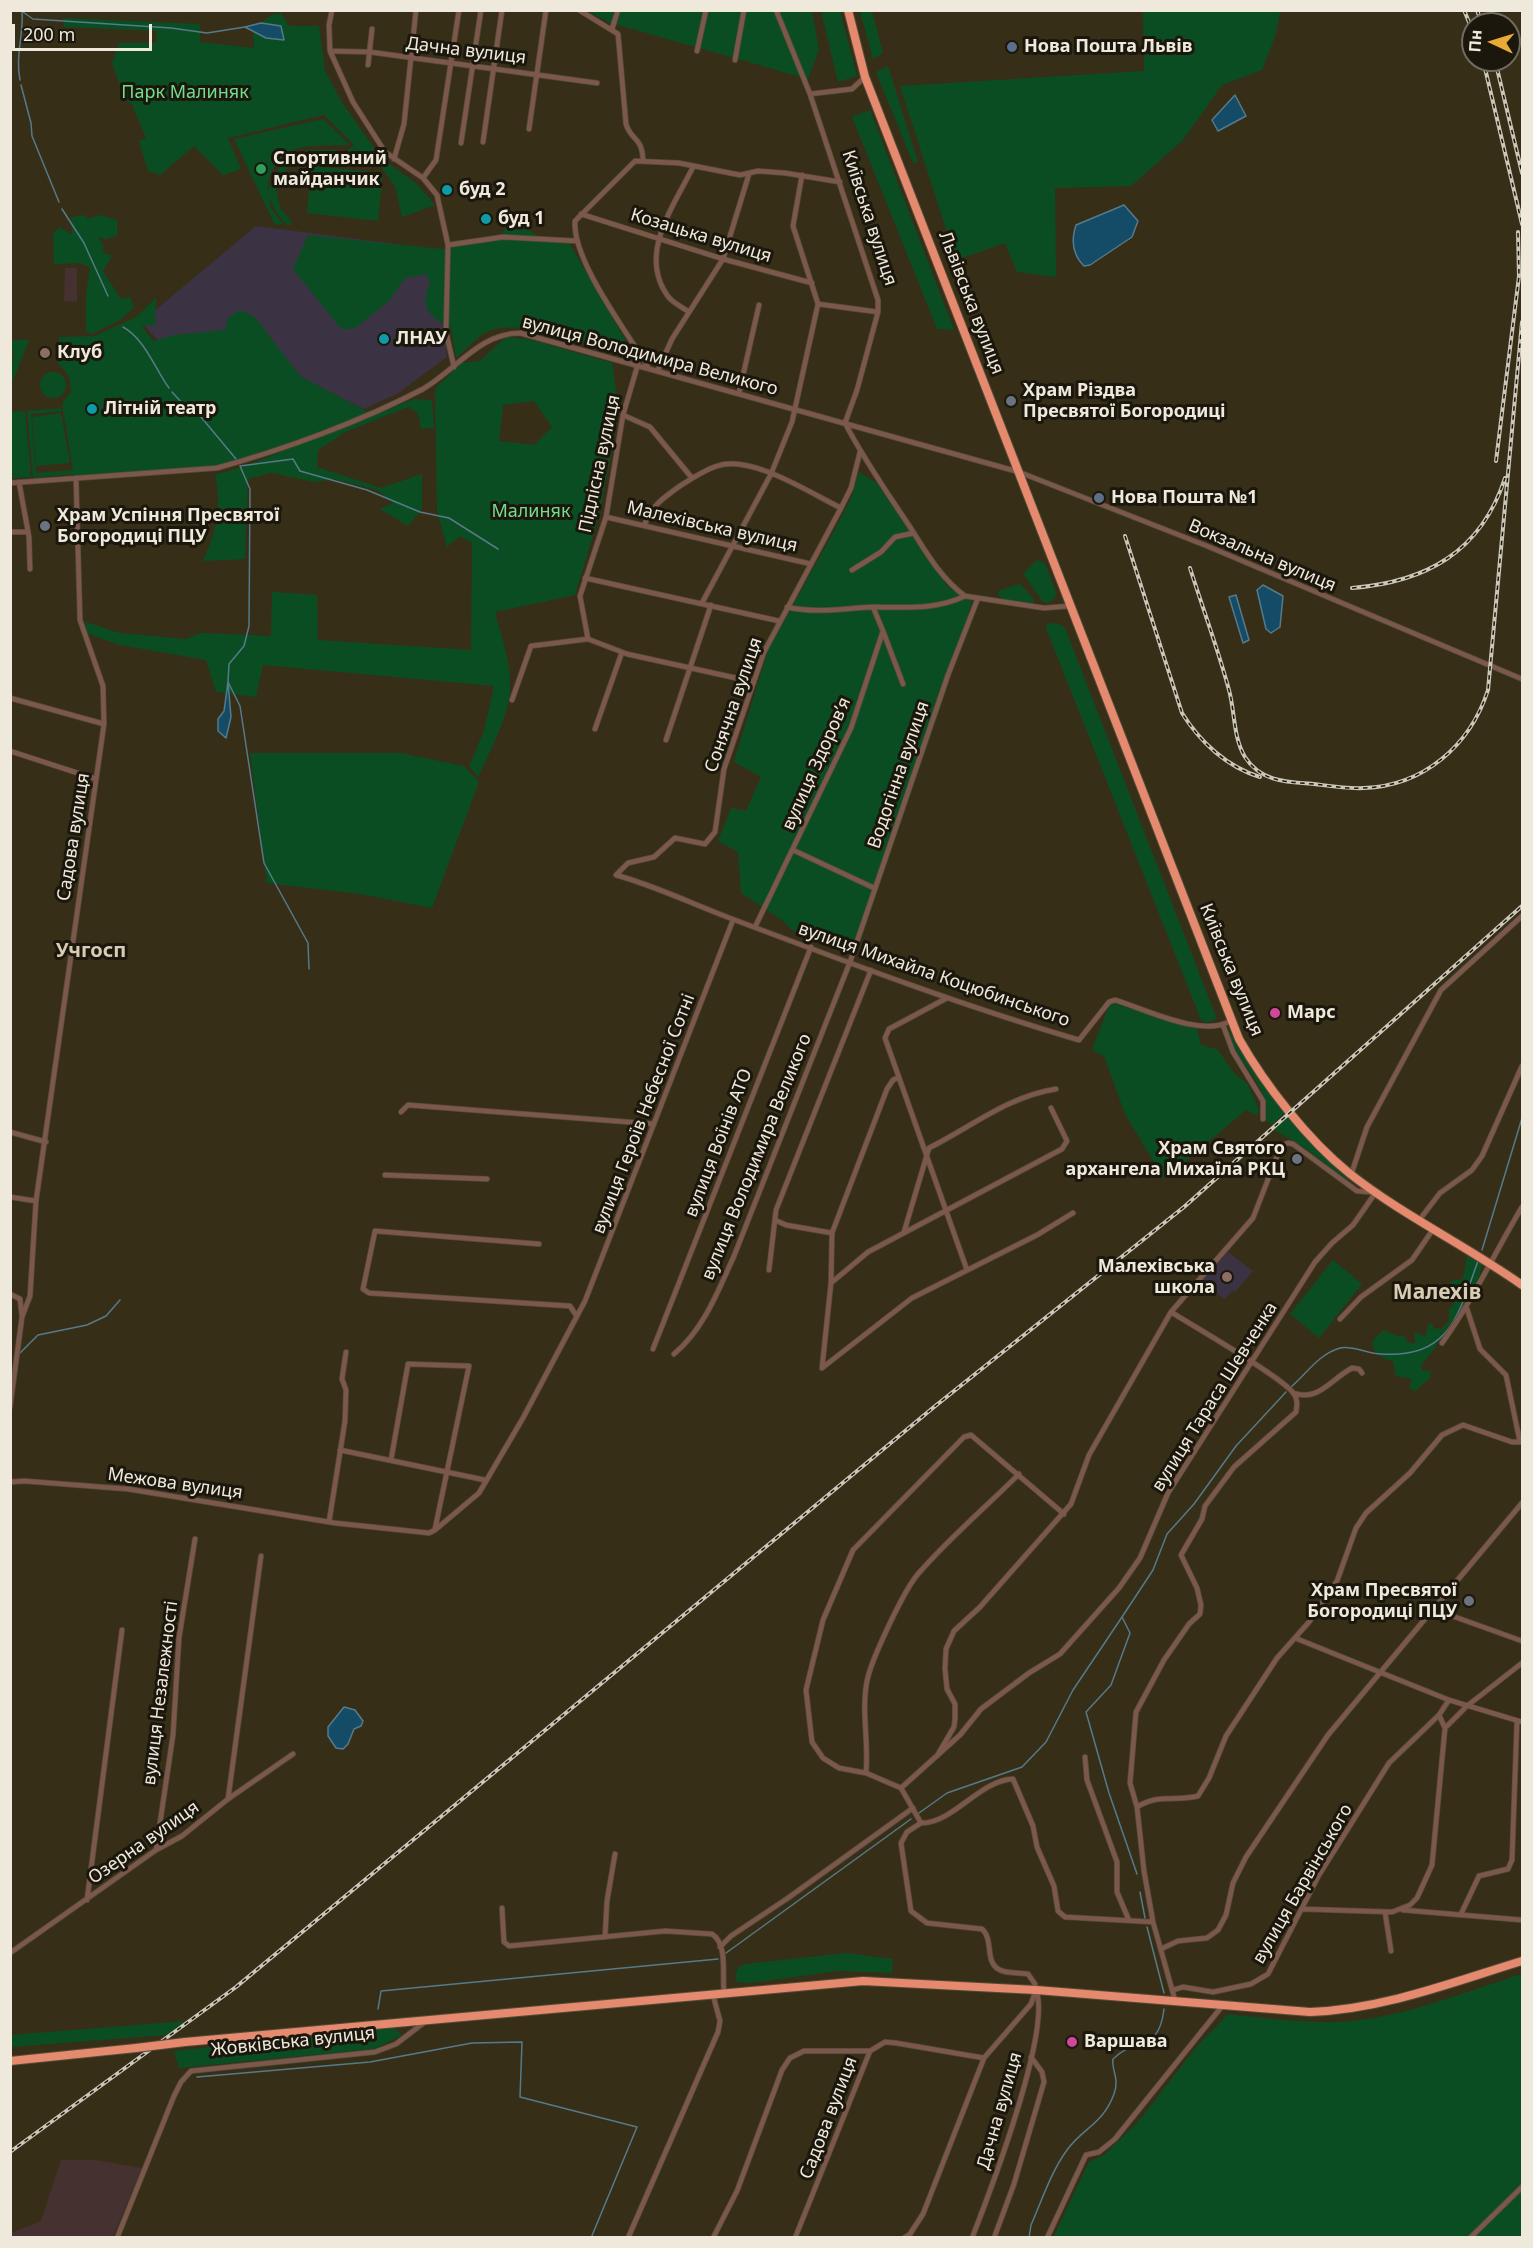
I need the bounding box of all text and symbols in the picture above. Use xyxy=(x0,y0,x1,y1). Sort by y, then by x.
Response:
scale bar xyxy=(15,12,154,50)
north arrow xyxy=(1461,12,1521,72)
text: 200 m xyxy=(23,22,75,46)
text: Пн xyxy=(1463,29,1487,53)
street label: Дачна вулиця xyxy=(405,33,527,69)
place label: Нова Пошта Львів xyxy=(1024,36,1193,58)
marker: Нова Пошта Львів xyxy=(1005,40,1019,54)
park label: Парк Малиняк xyxy=(121,82,249,104)
place label: Спортивний майданчик xyxy=(273,148,387,190)
street label: Київська вулиця xyxy=(837,148,901,288)
marker: Спортивний майданчик xyxy=(254,162,268,176)
place label: буд 2 xyxy=(459,179,506,201)
marker: буд 2 xyxy=(440,183,454,197)
street label: Козацька вулиця xyxy=(628,204,774,268)
place label: буд 1 xyxy=(498,208,545,230)
marker: буд 1 xyxy=(479,212,493,226)
street label: Львівська вулиця xyxy=(934,229,1008,377)
street label: вулиця Володимира Великого xyxy=(520,311,780,401)
place label: ЛНАУ xyxy=(396,328,447,350)
marker: ЛНАУ xyxy=(377,332,391,346)
place label: Клуб xyxy=(57,342,102,364)
marker: Клуб xyxy=(38,346,52,360)
place label: Храм Різдва Пресвятої Богородиці xyxy=(1023,380,1226,422)
street label: Підлісна вулиця xyxy=(575,393,625,535)
marker: Храм Різдва Пресвятої Богородиці xyxy=(1004,394,1018,408)
place label: Літній театр xyxy=(104,398,216,420)
marker: Літній театр xyxy=(85,402,99,416)
place label: Нова Пошта №1 xyxy=(1111,487,1258,509)
marker: Нова Пошта №1 xyxy=(1092,491,1106,505)
street label: Малехівська вулиця xyxy=(625,497,799,557)
park label: Малиняк xyxy=(491,501,571,523)
place label: Храм Успіння Пресвятої Богородиці ПЦУ xyxy=(57,505,279,548)
street label: Вокзальна вулиця xyxy=(1185,515,1339,597)
marker: Храм Успіння Пресвятої Богородиці ПЦУ xyxy=(38,519,52,533)
street label: Сонячна вулиця xyxy=(701,635,767,775)
street label: вулиця Здоровʼя xyxy=(778,694,856,834)
street label: Водогінна вулиця xyxy=(864,698,934,852)
street label: Садова вулиця xyxy=(53,771,95,903)
street label: Київська вулиця xyxy=(1195,901,1267,1039)
street label: вулиця Михайла Коцюбинського xyxy=(795,918,1073,1032)
district label: Учгосп xyxy=(56,939,126,963)
street label: вулиця Героїв Небесної Сотні xyxy=(588,991,700,1237)
place label: Марс xyxy=(1287,1002,1336,1024)
marker: Марс xyxy=(1268,1006,1282,1020)
street label: вулиця Володимира Великого xyxy=(698,1031,816,1283)
street label: вулиця Воїнів АТО xyxy=(681,1066,757,1220)
place label: Храм Святого архангела Михаїла РКЦ xyxy=(1066,1138,1285,1180)
marker: Храм Святого архангела Михаїла РКЦ xyxy=(1290,1152,1304,1166)
place label: Малехівська школа xyxy=(1098,1256,1215,1298)
marker: Малехівська школа xyxy=(1220,1270,1234,1284)
district label: Малехів xyxy=(1393,1280,1481,1306)
street label: вулиця Тараса Шевченка xyxy=(1148,1298,1282,1496)
street label: Межова вулиця xyxy=(106,1464,244,1504)
place label: Храм Пресвятої Богородиці ПЦУ xyxy=(1307,1580,1457,1622)
marker: Храм Пресвятої Богородиці ПЦУ xyxy=(1462,1594,1476,1608)
street label: вулиця Незалежності xyxy=(139,1600,183,1786)
street label: Озерна вулиця xyxy=(84,1797,204,1889)
street label: вулиця Барвінського xyxy=(1248,1800,1358,1968)
street label: Жовківська вулиця xyxy=(210,2023,376,2061)
place label: Варшава xyxy=(1084,2031,1167,2053)
marker: Варшава xyxy=(1065,2035,1079,2049)
street label: Дачна вулиця xyxy=(973,2050,1027,2172)
street label: Садова вулиця xyxy=(796,2054,862,2182)

